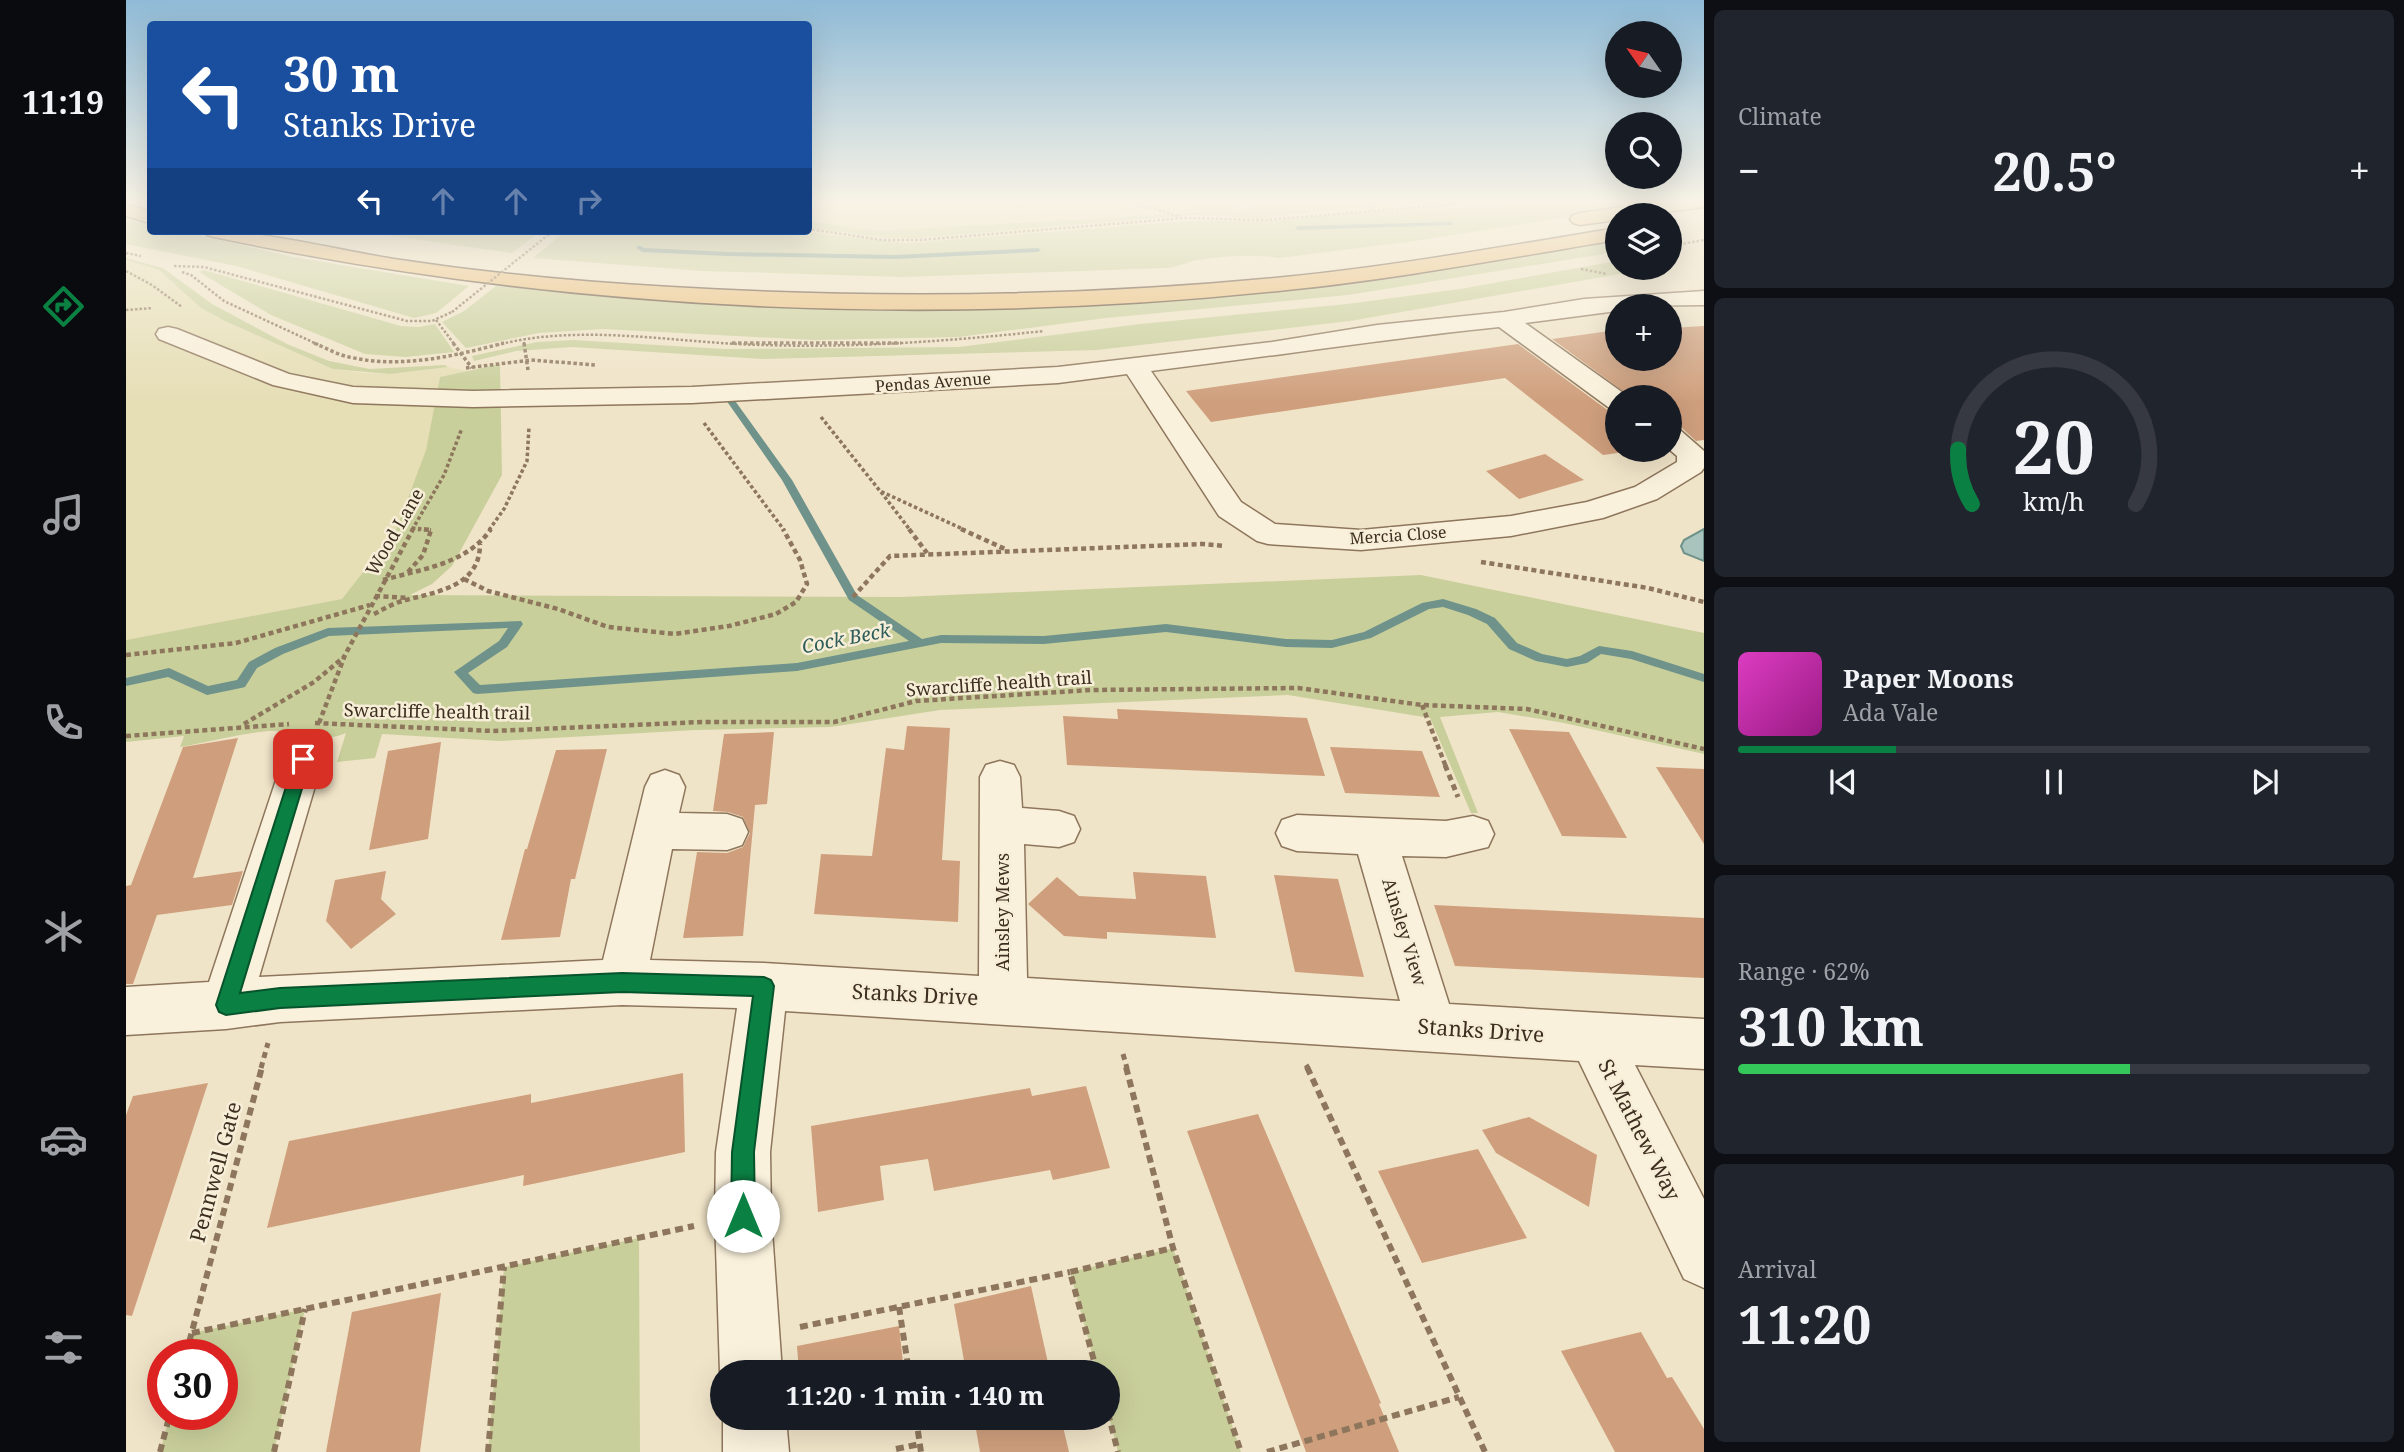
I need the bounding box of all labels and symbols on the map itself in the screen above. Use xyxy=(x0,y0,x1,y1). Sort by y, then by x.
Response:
north arrow xyxy=(1605,21,1682,98)
street label: Pendas Avenue xyxy=(874,367,992,397)
street label: Wood Lane xyxy=(360,484,429,579)
street label: Mercia Close xyxy=(1349,521,1447,549)
water label: Cock Beck xyxy=(799,616,894,659)
street label: Swarcliffe health trail xyxy=(905,665,1093,701)
street label: Swarcliffe health trail xyxy=(344,697,531,725)
pin xyxy=(273,729,333,789)
street label: Ainsley Mews xyxy=(990,853,1014,971)
street label: Ainsley View xyxy=(1377,875,1433,989)
street label: Stanks Drive xyxy=(851,977,979,1011)
street label: Stanks Drive xyxy=(1417,1012,1545,1048)
street label: St Mathew Way xyxy=(1592,1054,1688,1205)
street label: Pennwell Gate xyxy=(183,1098,247,1245)
position arrow xyxy=(706,1179,780,1253)
speed limit sign: 30 xyxy=(147,1339,238,1430)

